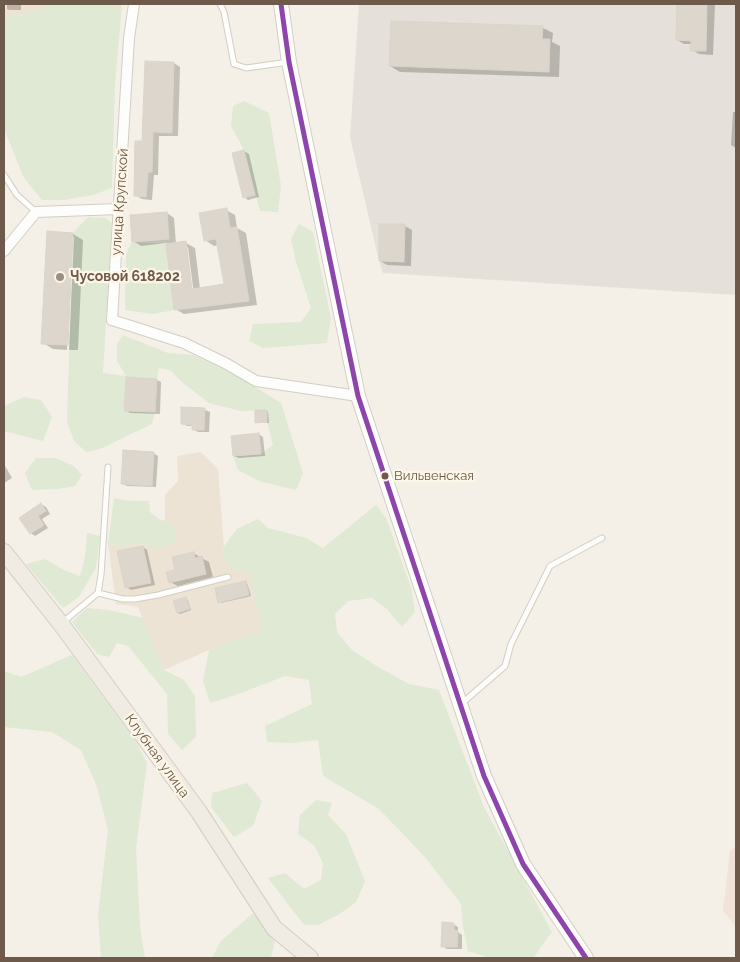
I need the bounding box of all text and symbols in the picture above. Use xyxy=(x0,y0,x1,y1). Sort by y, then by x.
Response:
street label: улица Крупской xyxy=(108,148,132,256)
place label: Чусовой 618202 xyxy=(70,269,180,285)
marker: Чусовой 618202 xyxy=(54,271,66,283)
place label: Вильвенская xyxy=(394,468,474,484)
marker: Вильвенская xyxy=(380,471,390,481)
street label: Клубная улица xyxy=(121,711,193,801)

